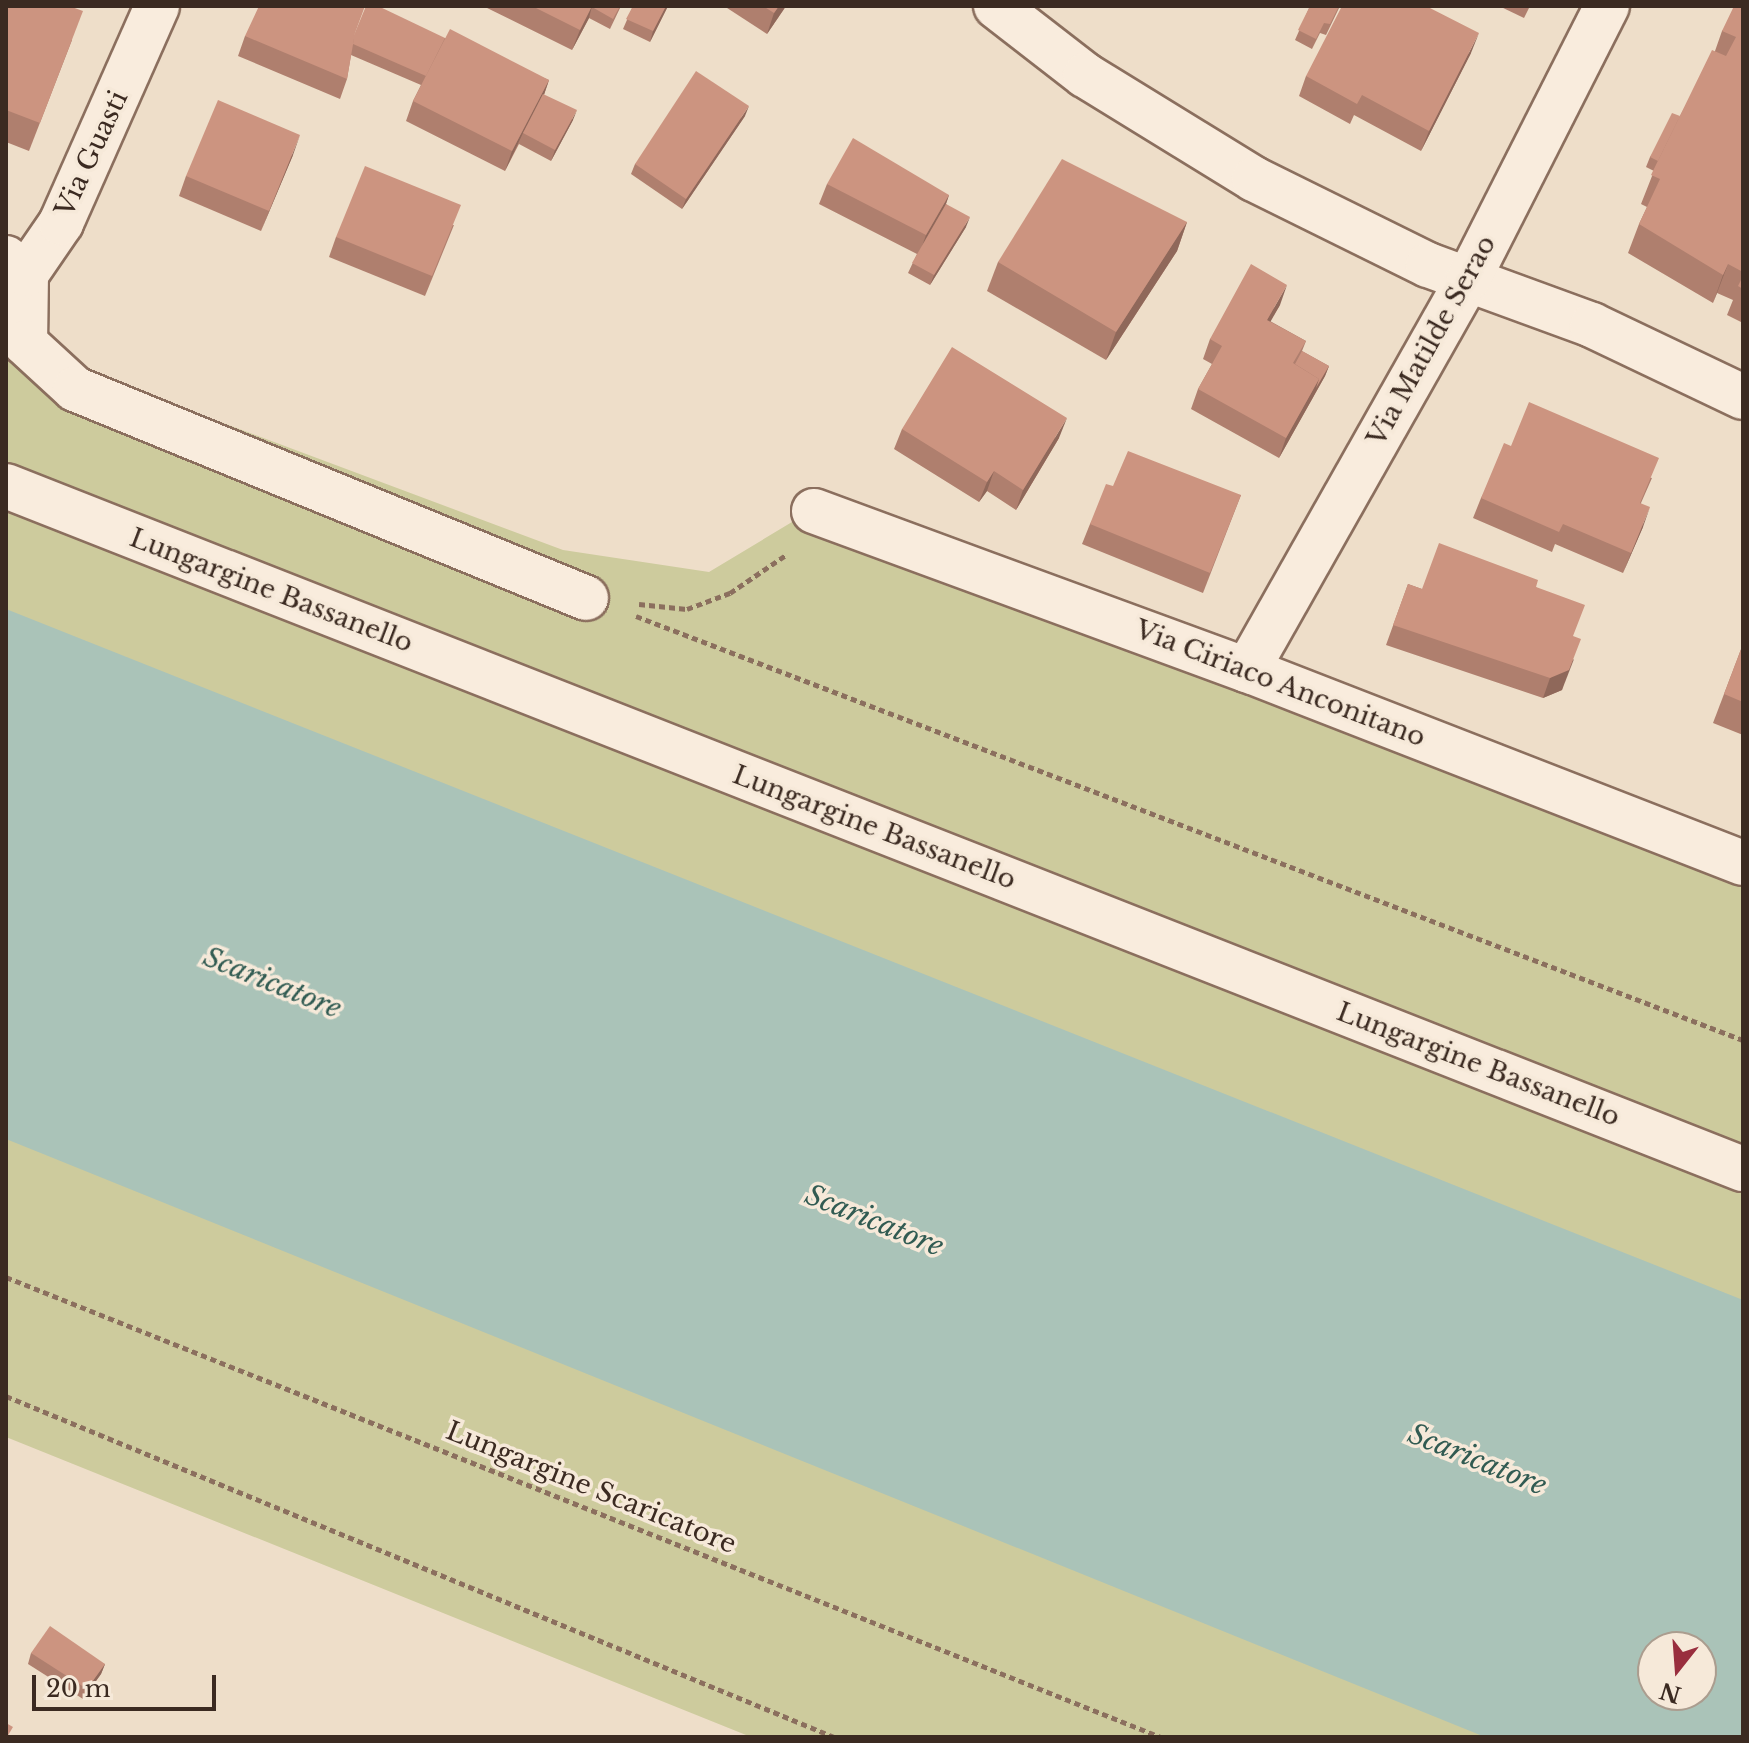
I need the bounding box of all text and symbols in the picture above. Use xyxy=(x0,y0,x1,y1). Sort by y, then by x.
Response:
street label: Via Guasti xyxy=(49,86,135,222)
street label: Via Matilde Serao xyxy=(1361,230,1503,452)
street label: Lungargine Bassanello xyxy=(125,523,417,659)
street label: Via Ciriaco Anconitano xyxy=(1130,614,1430,754)
street label: Lungargine Bassanello xyxy=(728,760,1020,896)
water label: Scaricatore xyxy=(198,940,346,1026)
street label: Lungargine Bassanello xyxy=(1332,997,1624,1133)
water label: Scaricatore xyxy=(800,1178,948,1264)
street label: Lungargine Scaricatore xyxy=(441,1415,741,1561)
water label: Scaricatore xyxy=(1403,1417,1551,1503)
north arrow xyxy=(1637,1631,1717,1711)
scale bar xyxy=(36,1659,220,1709)
text: 20 m xyxy=(46,1674,111,1703)
text: N xyxy=(1657,1677,1684,1708)

